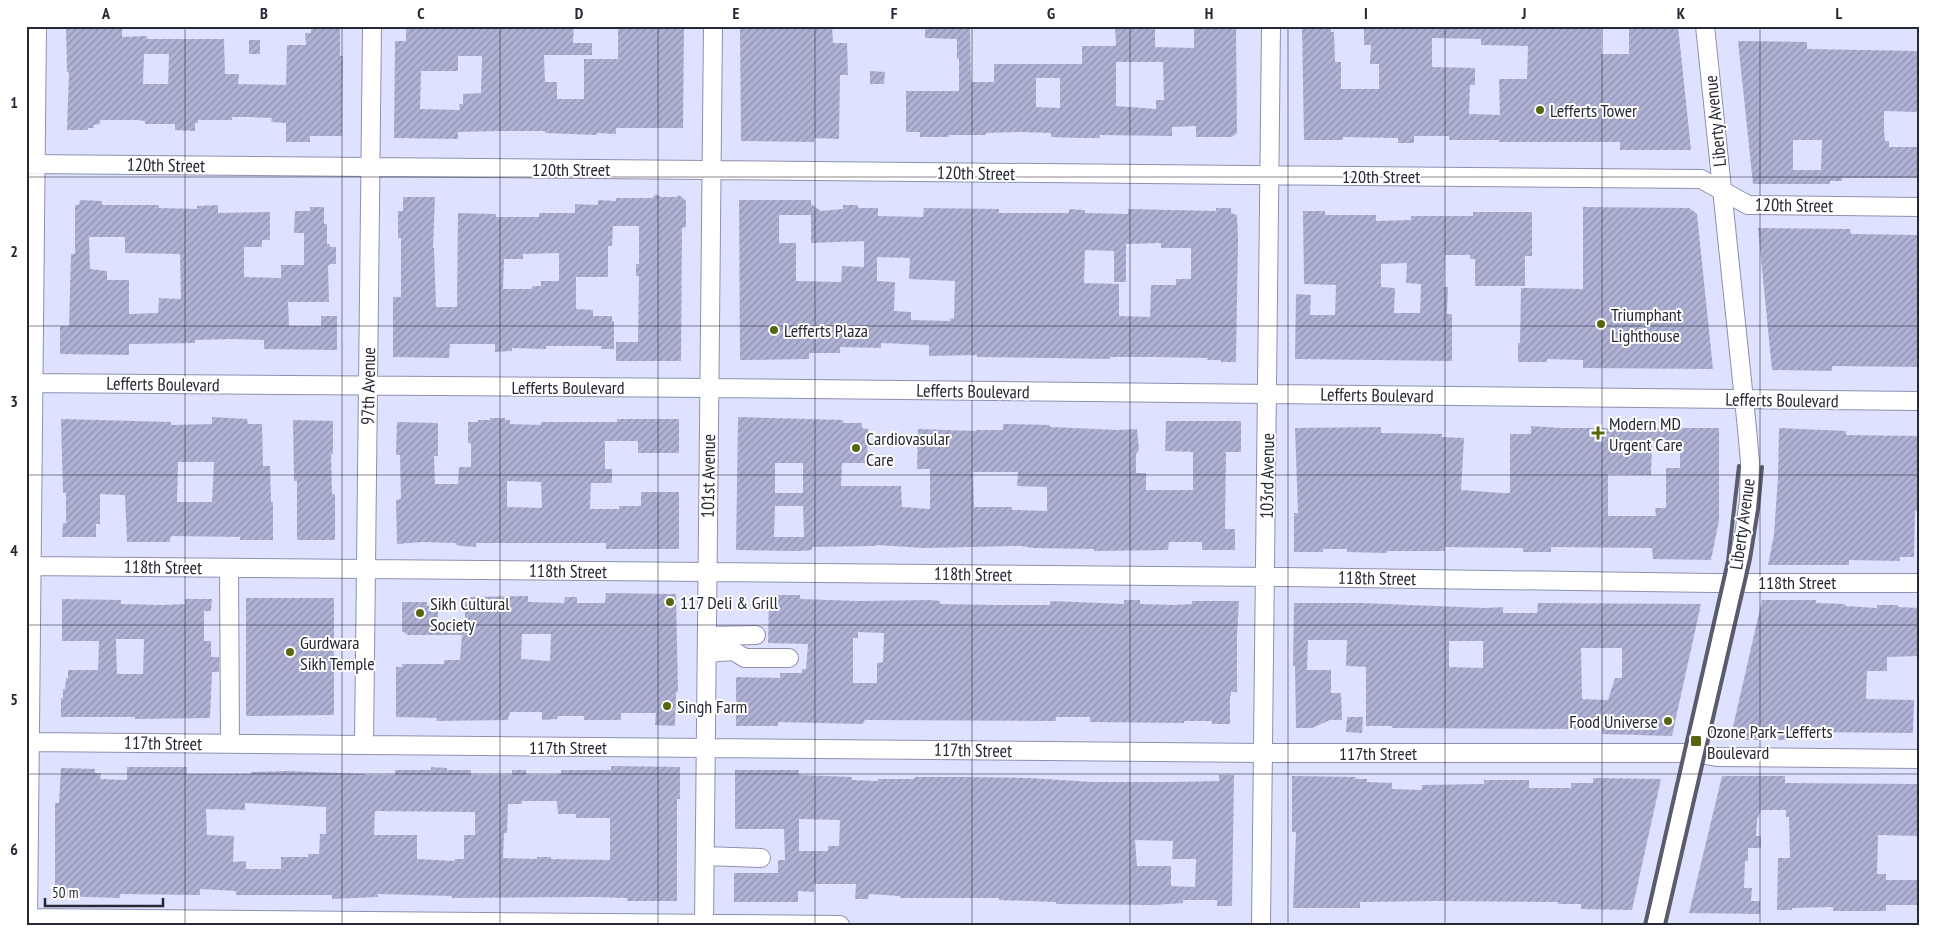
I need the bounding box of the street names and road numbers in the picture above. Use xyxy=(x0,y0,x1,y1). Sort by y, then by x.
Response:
street label: Liberty Avenue xyxy=(1699,74,1731,168)
street label: 120th Street xyxy=(127,153,205,177)
street label: 120th Street xyxy=(532,158,610,181)
street label: 120th Street xyxy=(937,161,1015,185)
street label: 120th Street xyxy=(1342,165,1420,188)
street label: 120th Street xyxy=(1755,193,1833,217)
street label: 97th Avenue xyxy=(356,347,380,425)
street label: Lefferts Boulevard xyxy=(106,372,220,396)
street label: Lefferts Boulevard xyxy=(511,376,625,399)
street label: Lefferts Boulevard xyxy=(916,379,1030,403)
street label: Lefferts Boulevard xyxy=(1320,383,1434,407)
street label: Lefferts Boulevard xyxy=(1725,388,1839,412)
street label: 103rd Avenue xyxy=(1255,433,1279,519)
street label: 101st Avenue xyxy=(696,434,720,518)
street label: Liberty Avenue xyxy=(1724,477,1760,571)
street label: 118th Street xyxy=(124,555,202,579)
street label: 118th Street xyxy=(529,559,607,583)
street label: 118th Street xyxy=(934,562,1012,586)
street label: 118th Street xyxy=(1338,566,1416,590)
street label: 118th Street xyxy=(1758,571,1836,594)
street label: 117th Street xyxy=(124,731,202,755)
street label: 117th Street xyxy=(529,736,607,759)
street label: 117th Street xyxy=(934,738,1012,762)
street label: 117th Street xyxy=(1339,742,1417,765)

